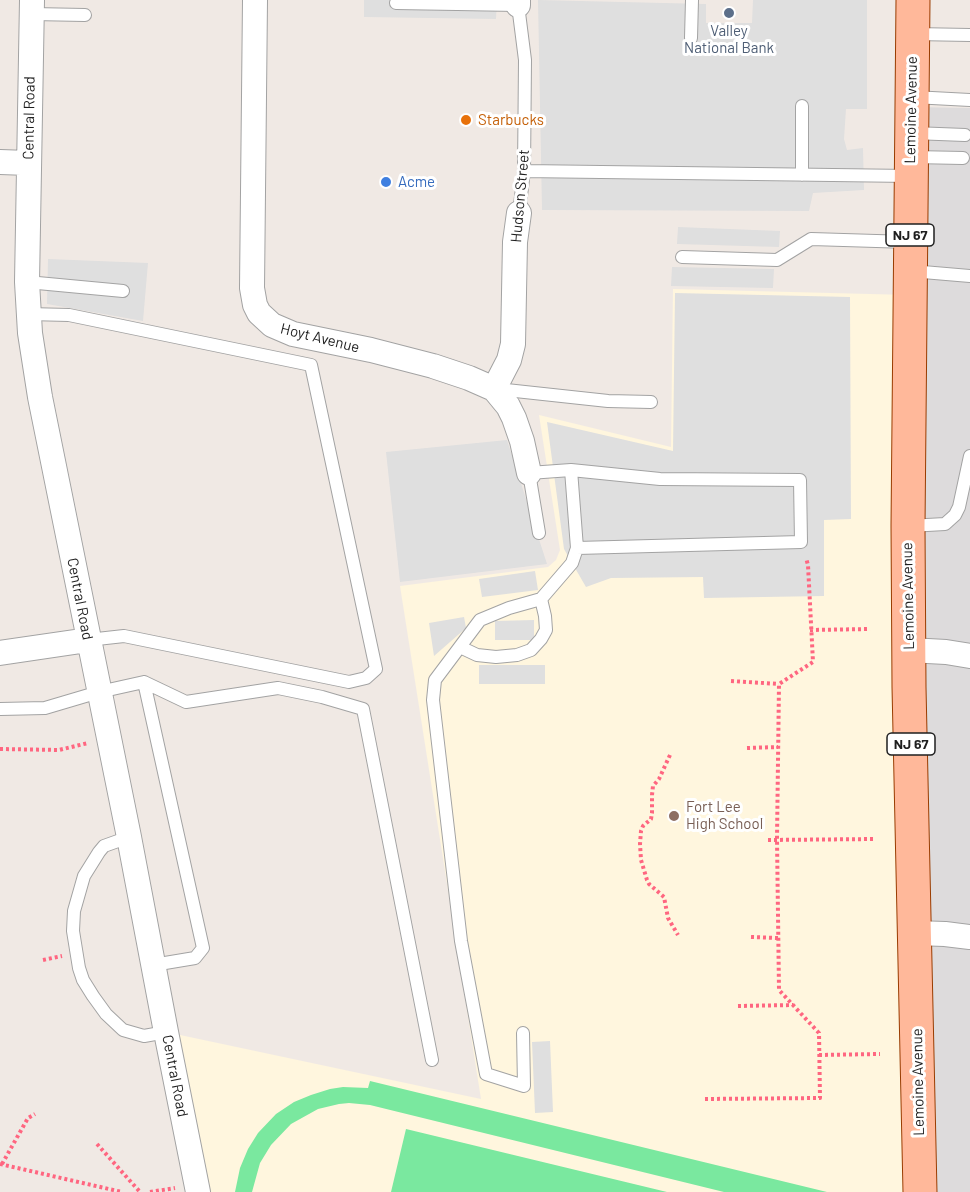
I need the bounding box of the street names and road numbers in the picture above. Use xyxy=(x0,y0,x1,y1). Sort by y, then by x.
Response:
street label: Lemoine Avenue xyxy=(901,56,921,164)
street label: Central Road xyxy=(19,76,39,160)
street label: Hudson Street xyxy=(507,149,533,243)
road number: NJ 67 xyxy=(886,224,934,246)
street label: Hoyt Avenue xyxy=(279,320,361,356)
street label: Lemoine Avenue xyxy=(898,542,918,650)
street label: Central Road xyxy=(63,556,97,642)
road number: NJ 67 xyxy=(887,733,935,755)
street label: Lemoine Avenue xyxy=(908,1028,928,1136)
street label: Central Road xyxy=(158,1033,192,1119)

